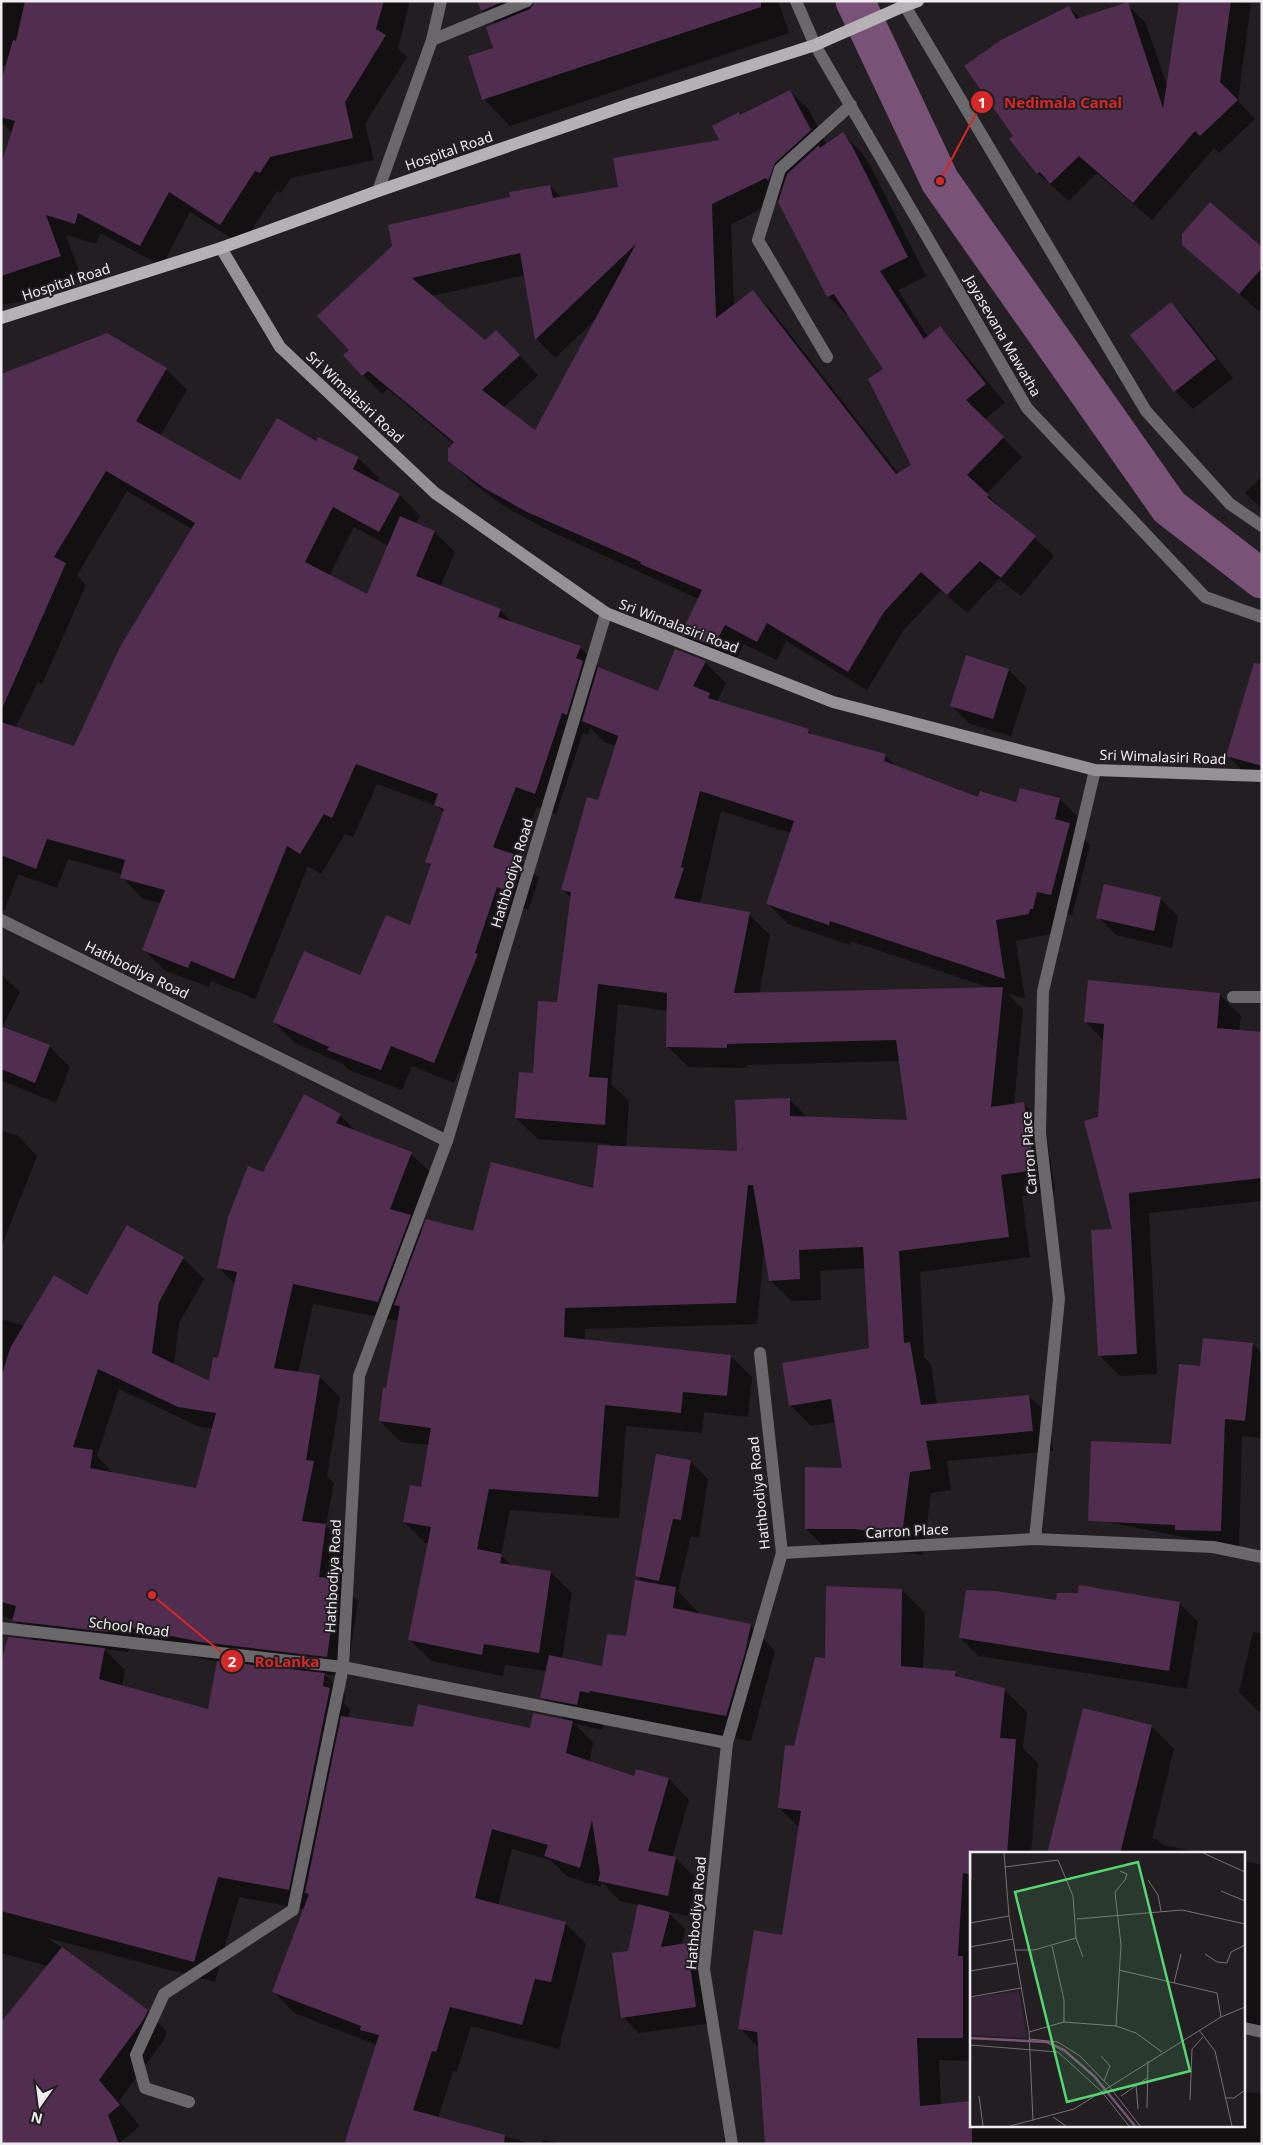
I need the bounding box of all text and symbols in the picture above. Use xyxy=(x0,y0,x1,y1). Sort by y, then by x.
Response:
callout: Nedimala Canal xyxy=(969,87,1132,117)
text: 1 xyxy=(978,92,986,112)
text: Nedimala Canal xyxy=(1004,92,1122,112)
street label: Hospital Road xyxy=(402,127,495,174)
street label: Hospital Road xyxy=(19,258,112,305)
street label: Jayasevana Mawatha xyxy=(960,270,1046,400)
street label: Sri Wimalasiri Road xyxy=(303,346,408,447)
street label: Sri Wimalasiri Road xyxy=(617,594,742,657)
street label: Sri Wimalasiri Road xyxy=(1099,745,1227,768)
street label: Hathbodiya Road xyxy=(486,816,537,930)
street label: Hathbodiya Road xyxy=(82,936,192,1003)
street label: Carron Place xyxy=(1016,1111,1041,1195)
street label: Hathbodiya Road xyxy=(743,1436,774,1550)
street label: Hathbodiya Road xyxy=(320,1519,345,1633)
street label: Carron Place xyxy=(865,1519,949,1542)
street label: School Road xyxy=(88,1612,170,1641)
callout: RoLanka xyxy=(220,1646,329,1676)
text: 2 xyxy=(228,1651,237,1671)
text: RoLanka xyxy=(255,1651,319,1671)
inset map xyxy=(970,1852,1246,2128)
street label: Hathbodiya Road xyxy=(681,1856,710,1970)
north arrow xyxy=(15,2080,65,2130)
text: N xyxy=(29,2108,45,2129)

